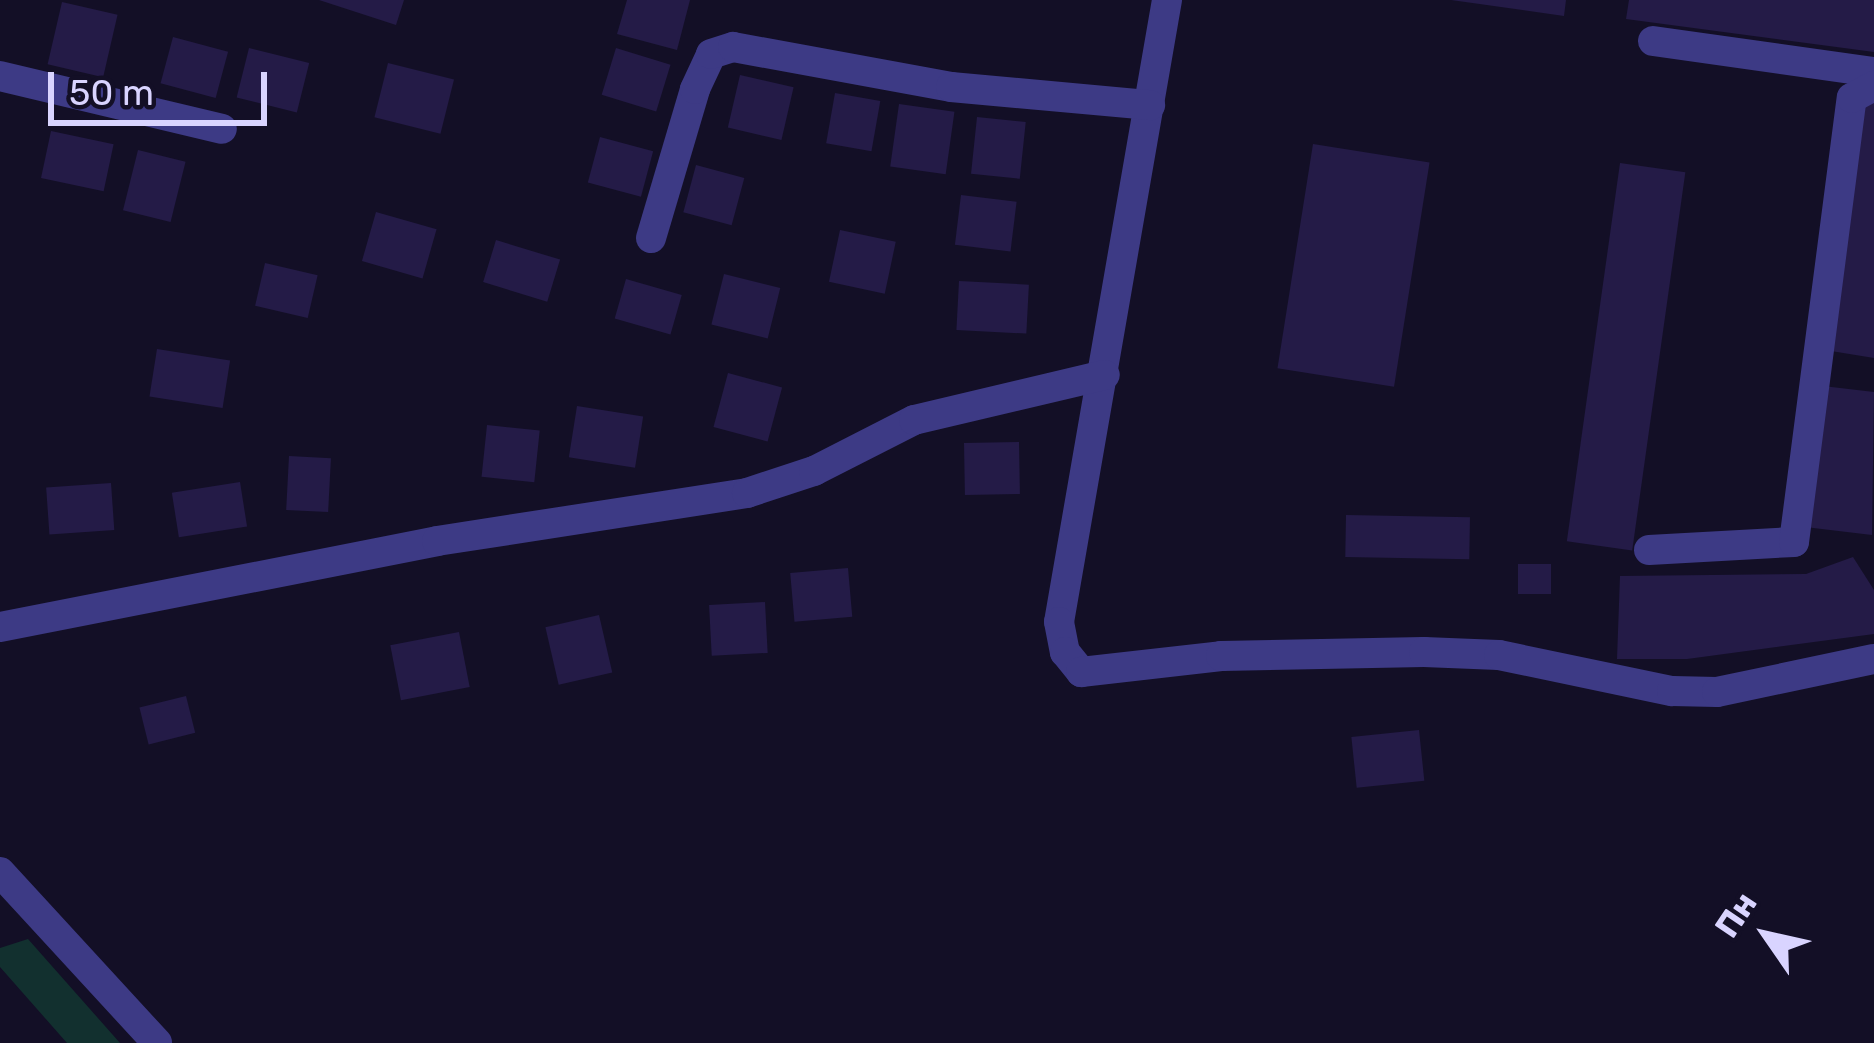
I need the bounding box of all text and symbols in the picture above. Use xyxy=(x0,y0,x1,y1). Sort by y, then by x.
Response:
scale bar xyxy=(54,48,273,122)
text: 50 m xyxy=(69,71,154,114)
north arrow xyxy=(1706,875,1826,995)
text: Пн xyxy=(1707,885,1765,944)

